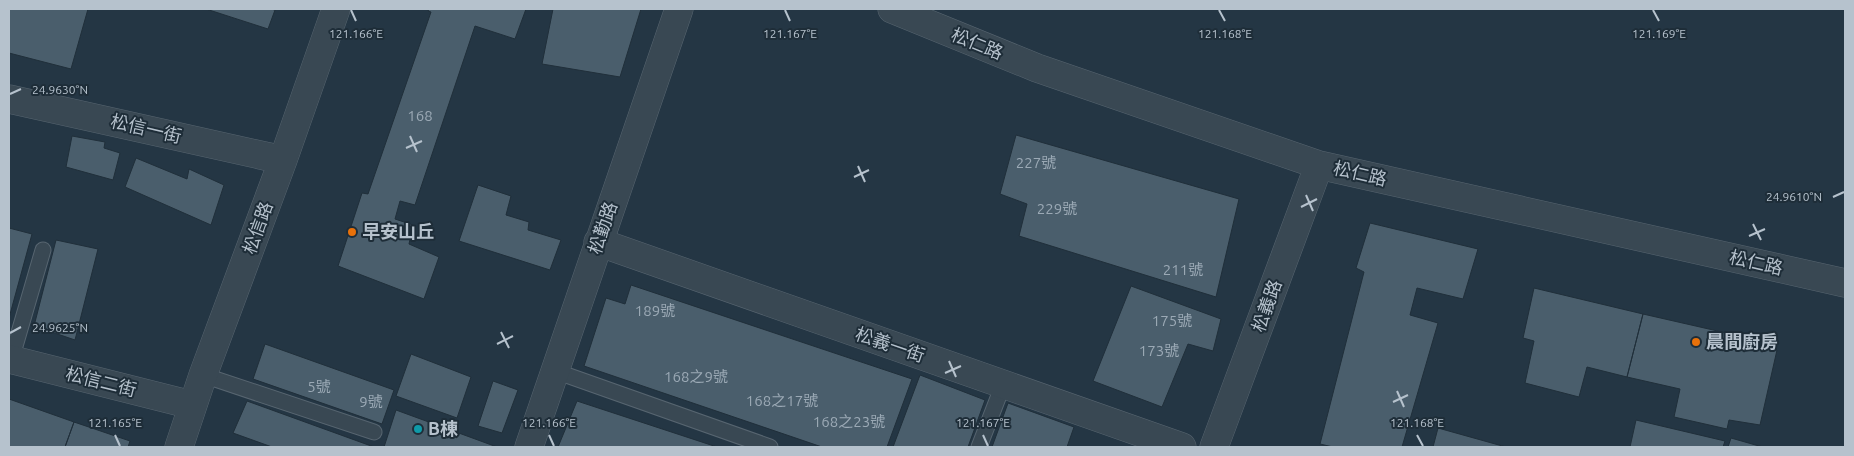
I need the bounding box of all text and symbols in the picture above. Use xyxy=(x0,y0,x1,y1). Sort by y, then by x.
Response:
street label: 松仁路 xyxy=(949,24,1006,62)
text: 121.166°E xyxy=(329,27,383,40)
text: 121.167°E xyxy=(763,27,817,40)
text: 121.168°E xyxy=(1198,27,1252,40)
text: 121.169°E xyxy=(1632,27,1686,40)
text: 24.9630°N xyxy=(32,83,88,96)
house number: 168 xyxy=(407,107,433,124)
street label: 松信一街 xyxy=(109,110,184,146)
house number: 227號 xyxy=(1016,154,1056,171)
street label: 松仁路 xyxy=(1332,157,1389,189)
text: 24.9610°N xyxy=(1766,190,1822,203)
street label: 松信路 xyxy=(238,199,276,256)
street label: 松勤路 xyxy=(584,199,620,256)
house number: 229號 xyxy=(1037,200,1077,217)
place label: 早安山丘 xyxy=(362,221,434,241)
marker: 早安山丘 xyxy=(346,226,358,238)
street label: 松仁路 xyxy=(1728,246,1785,278)
house number: 211號 xyxy=(1163,261,1203,278)
street label: 松義路 xyxy=(1247,277,1285,334)
house number: 189號 xyxy=(635,302,675,319)
house number: 175號 xyxy=(1152,312,1192,329)
text: 24.9625°N xyxy=(32,321,88,334)
street label: 松義一街 xyxy=(853,323,928,365)
place label: 晨間廚房 xyxy=(1706,331,1778,351)
marker: 晨間廚房 xyxy=(1690,336,1702,348)
house number: 173號 xyxy=(1139,342,1179,359)
street label: 松信二街 xyxy=(64,363,139,399)
house number: 168之9號 xyxy=(664,368,728,385)
house number: 5號 xyxy=(307,378,331,395)
house number: 168之17號 xyxy=(746,392,818,409)
house number: 9號 xyxy=(359,393,383,410)
house number: 168之23號 xyxy=(813,413,885,430)
text: 121.165°E xyxy=(88,416,142,429)
text: 121.166°E xyxy=(522,416,576,429)
text: 121.167°E xyxy=(956,416,1010,429)
text: 121.168°E xyxy=(1390,416,1444,429)
place label: B棟 xyxy=(428,418,458,438)
marker: B棟 xyxy=(412,423,424,435)

